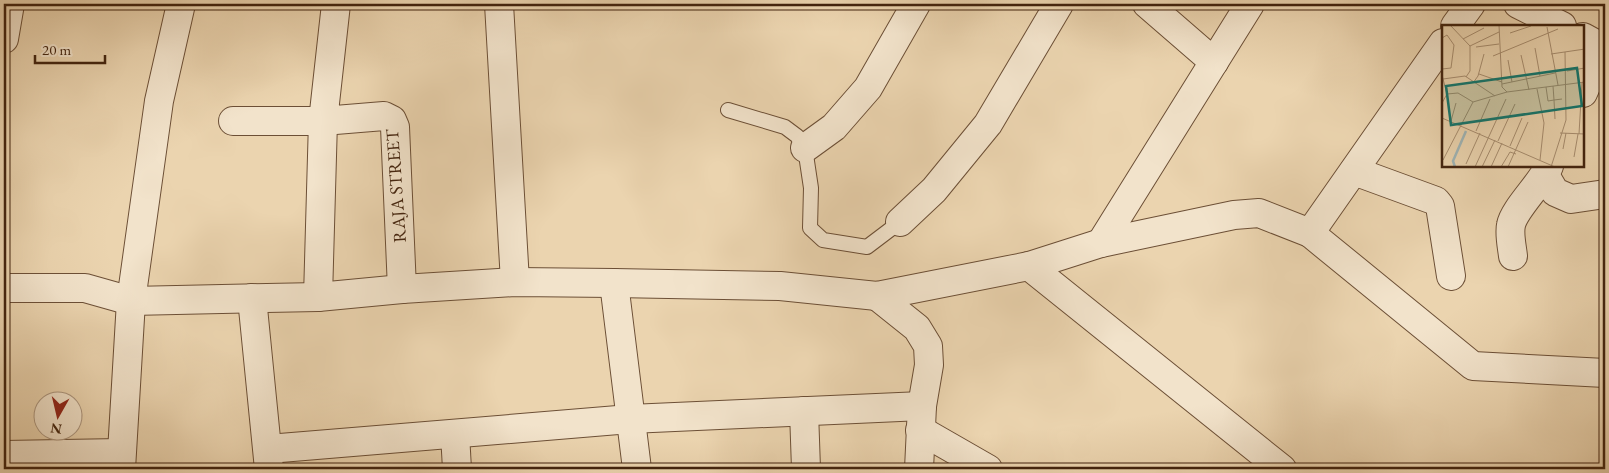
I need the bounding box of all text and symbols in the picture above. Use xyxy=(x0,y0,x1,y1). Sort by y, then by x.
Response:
inset map xyxy=(1442,25,1584,168)
scale bar xyxy=(35,32,105,64)
text: 20 m xyxy=(42,40,71,59)
street label: RAJA STREET xyxy=(380,128,411,244)
north arrow xyxy=(32,390,82,440)
text: N xyxy=(49,419,63,439)

